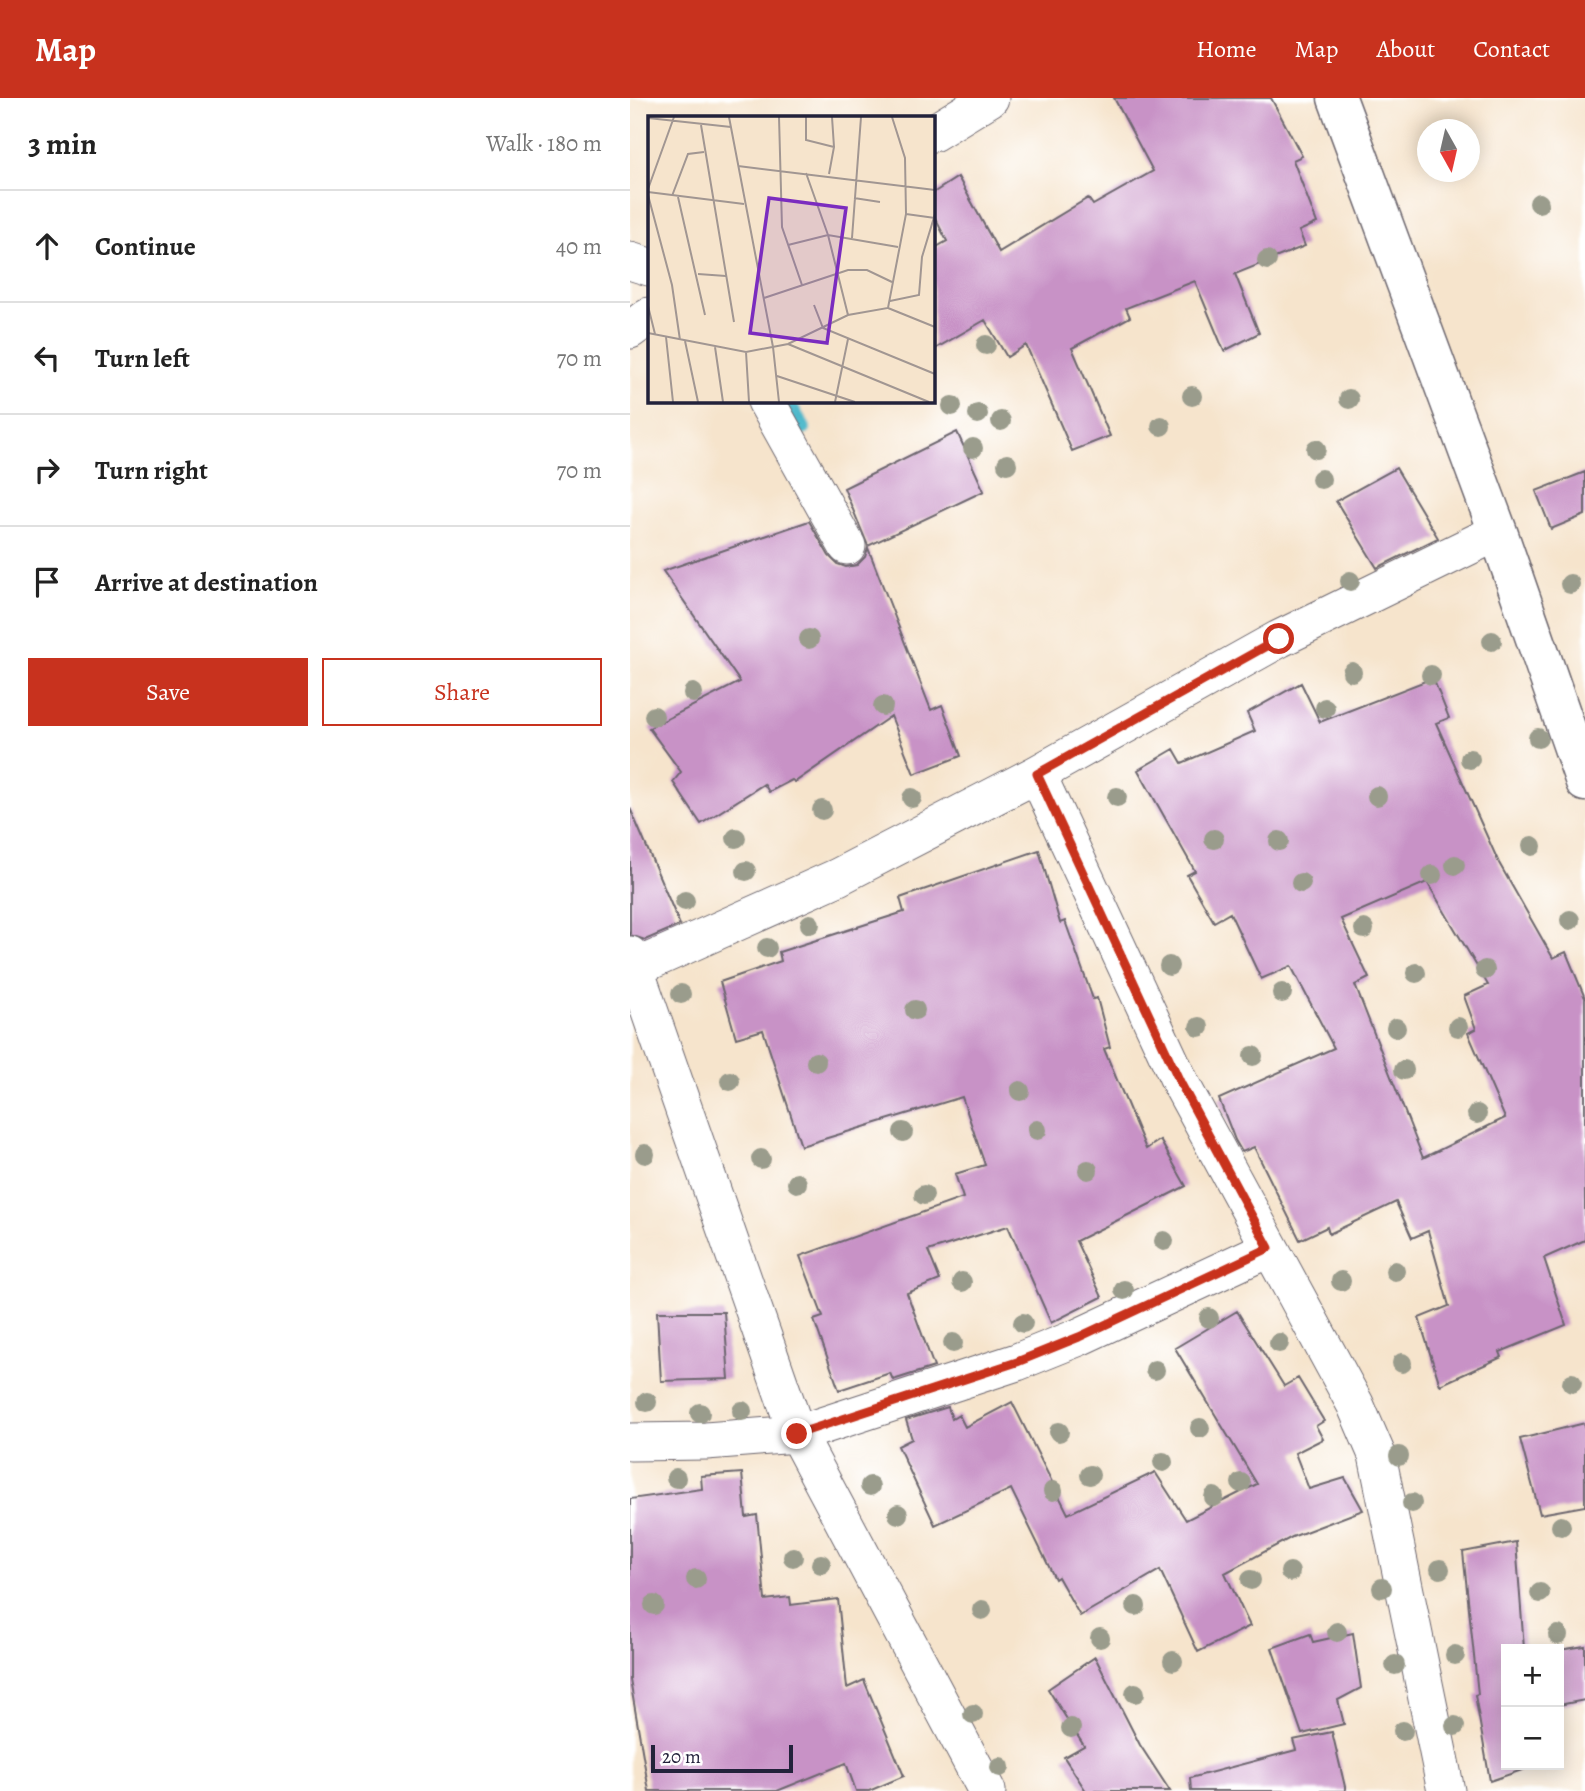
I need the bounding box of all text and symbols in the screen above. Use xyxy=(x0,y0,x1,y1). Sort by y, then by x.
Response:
text: Map xyxy=(35,27,96,72)
text: Home xyxy=(1196,33,1257,65)
text: Map xyxy=(1295,33,1339,65)
text: About xyxy=(1377,33,1435,65)
text: Contact xyxy=(1473,33,1550,65)
inset map xyxy=(648,116,934,402)
north arrow xyxy=(1417,119,1480,182)
text: 3 min xyxy=(28,124,97,164)
text: Walk · 180 m xyxy=(486,128,602,159)
icon: ahead xyxy=(28,227,66,265)
text: Continue xyxy=(95,229,196,264)
text: 40 m xyxy=(556,231,602,262)
icon: left xyxy=(28,339,66,377)
text: Turn left xyxy=(95,341,190,376)
text: 70 m xyxy=(556,343,602,374)
icon: right xyxy=(28,451,66,489)
text: Turn right xyxy=(95,453,208,488)
text: 70 m xyxy=(556,455,602,486)
icon: arrive xyxy=(28,563,66,601)
text: Arrive at destination xyxy=(95,565,318,600)
route start xyxy=(1263,623,1294,654)
button: Save xyxy=(28,658,308,726)
button: Share xyxy=(322,658,602,726)
route end xyxy=(781,1418,812,1449)
map controls xyxy=(1501,1644,1564,1770)
button: + xyxy=(1501,1644,1564,1707)
button: − xyxy=(1501,1707,1564,1770)
scale bar xyxy=(651,1742,793,1774)
text: 20 m xyxy=(662,1744,701,1770)

